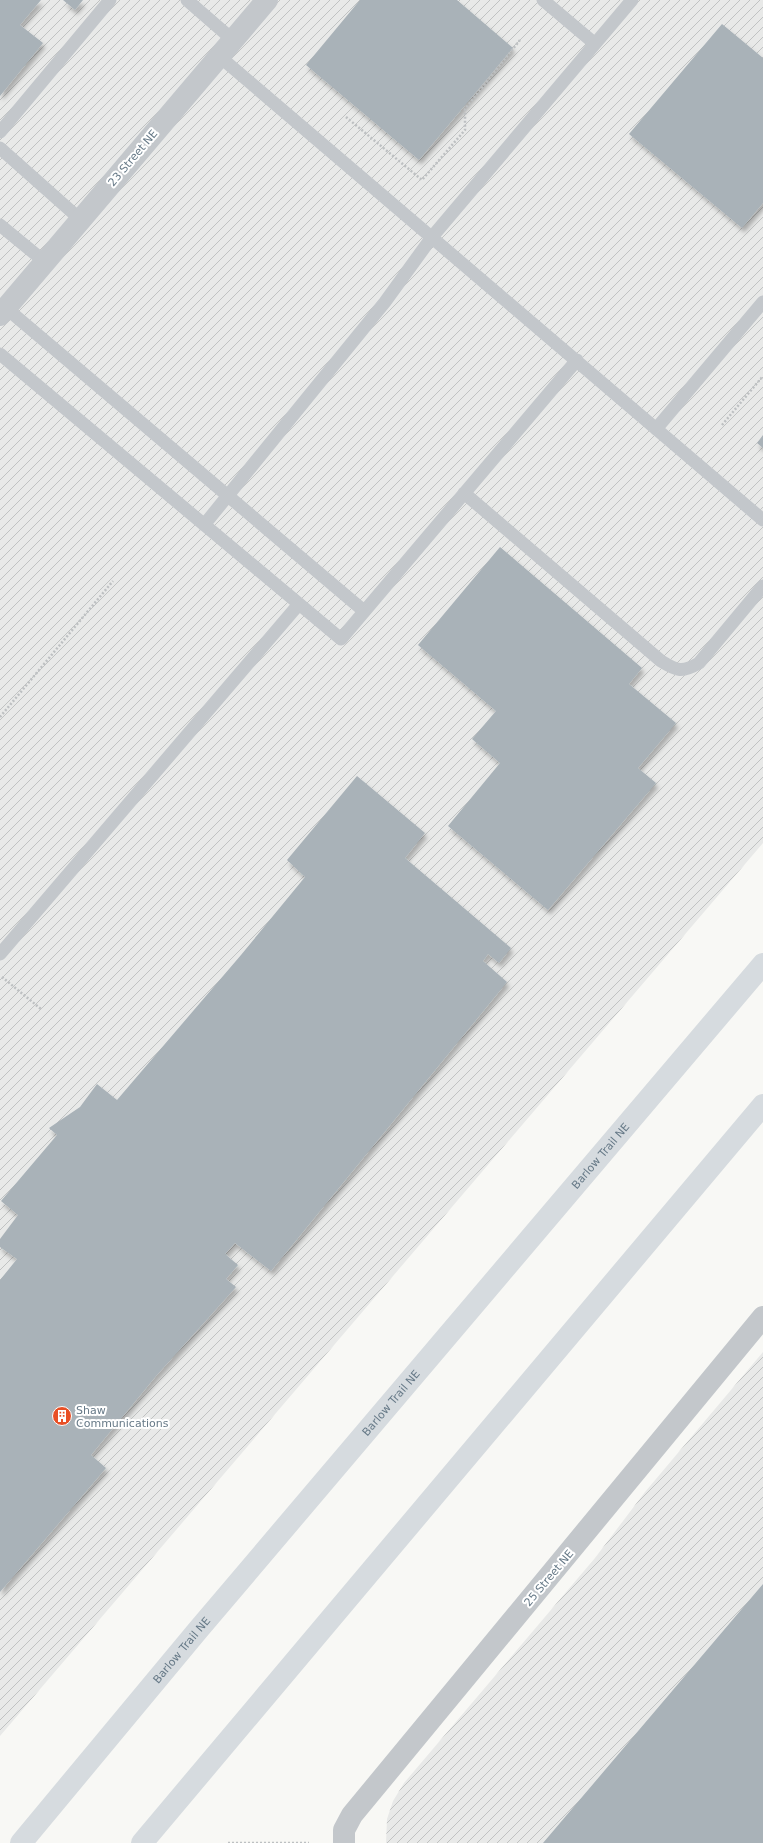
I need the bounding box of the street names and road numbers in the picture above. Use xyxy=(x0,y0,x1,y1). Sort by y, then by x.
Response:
street label: 23 Street NE xyxy=(106,127,160,189)
street label: Barlow Trail NE xyxy=(569,1120,632,1191)
street label: Barlow Trail NE xyxy=(359,1367,422,1438)
street label: 25 Street NE xyxy=(522,1547,576,1609)
street label: Barlow Trail NE xyxy=(150,1614,213,1686)

